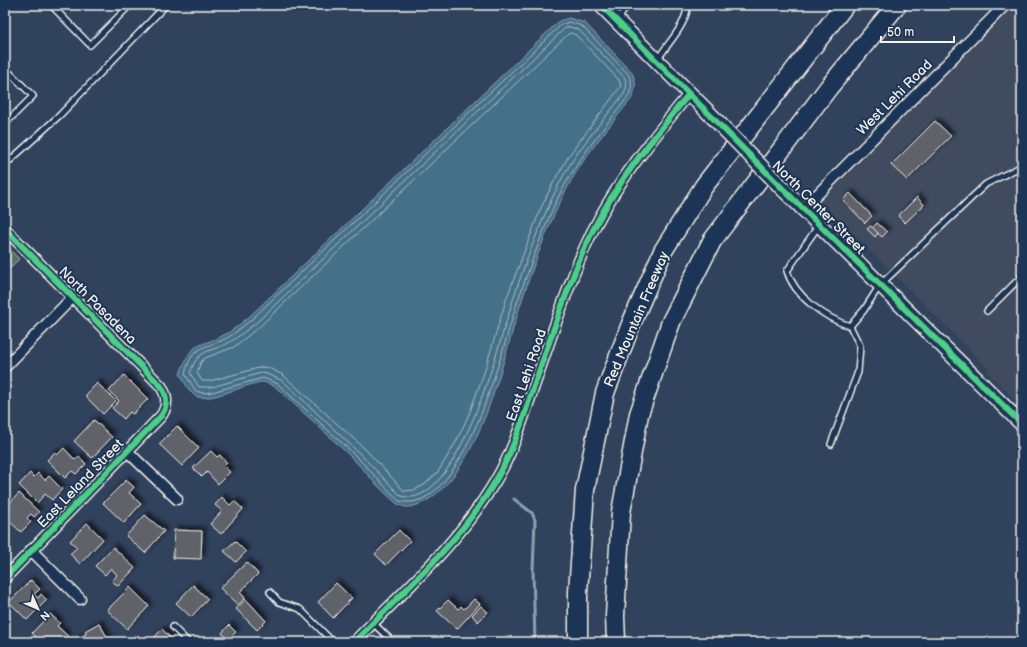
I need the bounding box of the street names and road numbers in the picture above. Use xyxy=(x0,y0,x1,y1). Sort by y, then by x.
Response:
street label: West Lehi Road xyxy=(853,56,936,139)
street label: North Center Street xyxy=(768,157,869,258)
street label: Red Mountain Freeway xyxy=(600,248,673,390)
street label: North Pasadena xyxy=(55,263,140,348)
street label: East Lehi Road xyxy=(503,327,550,424)
street label: East Leland Street xyxy=(34,435,128,531)

